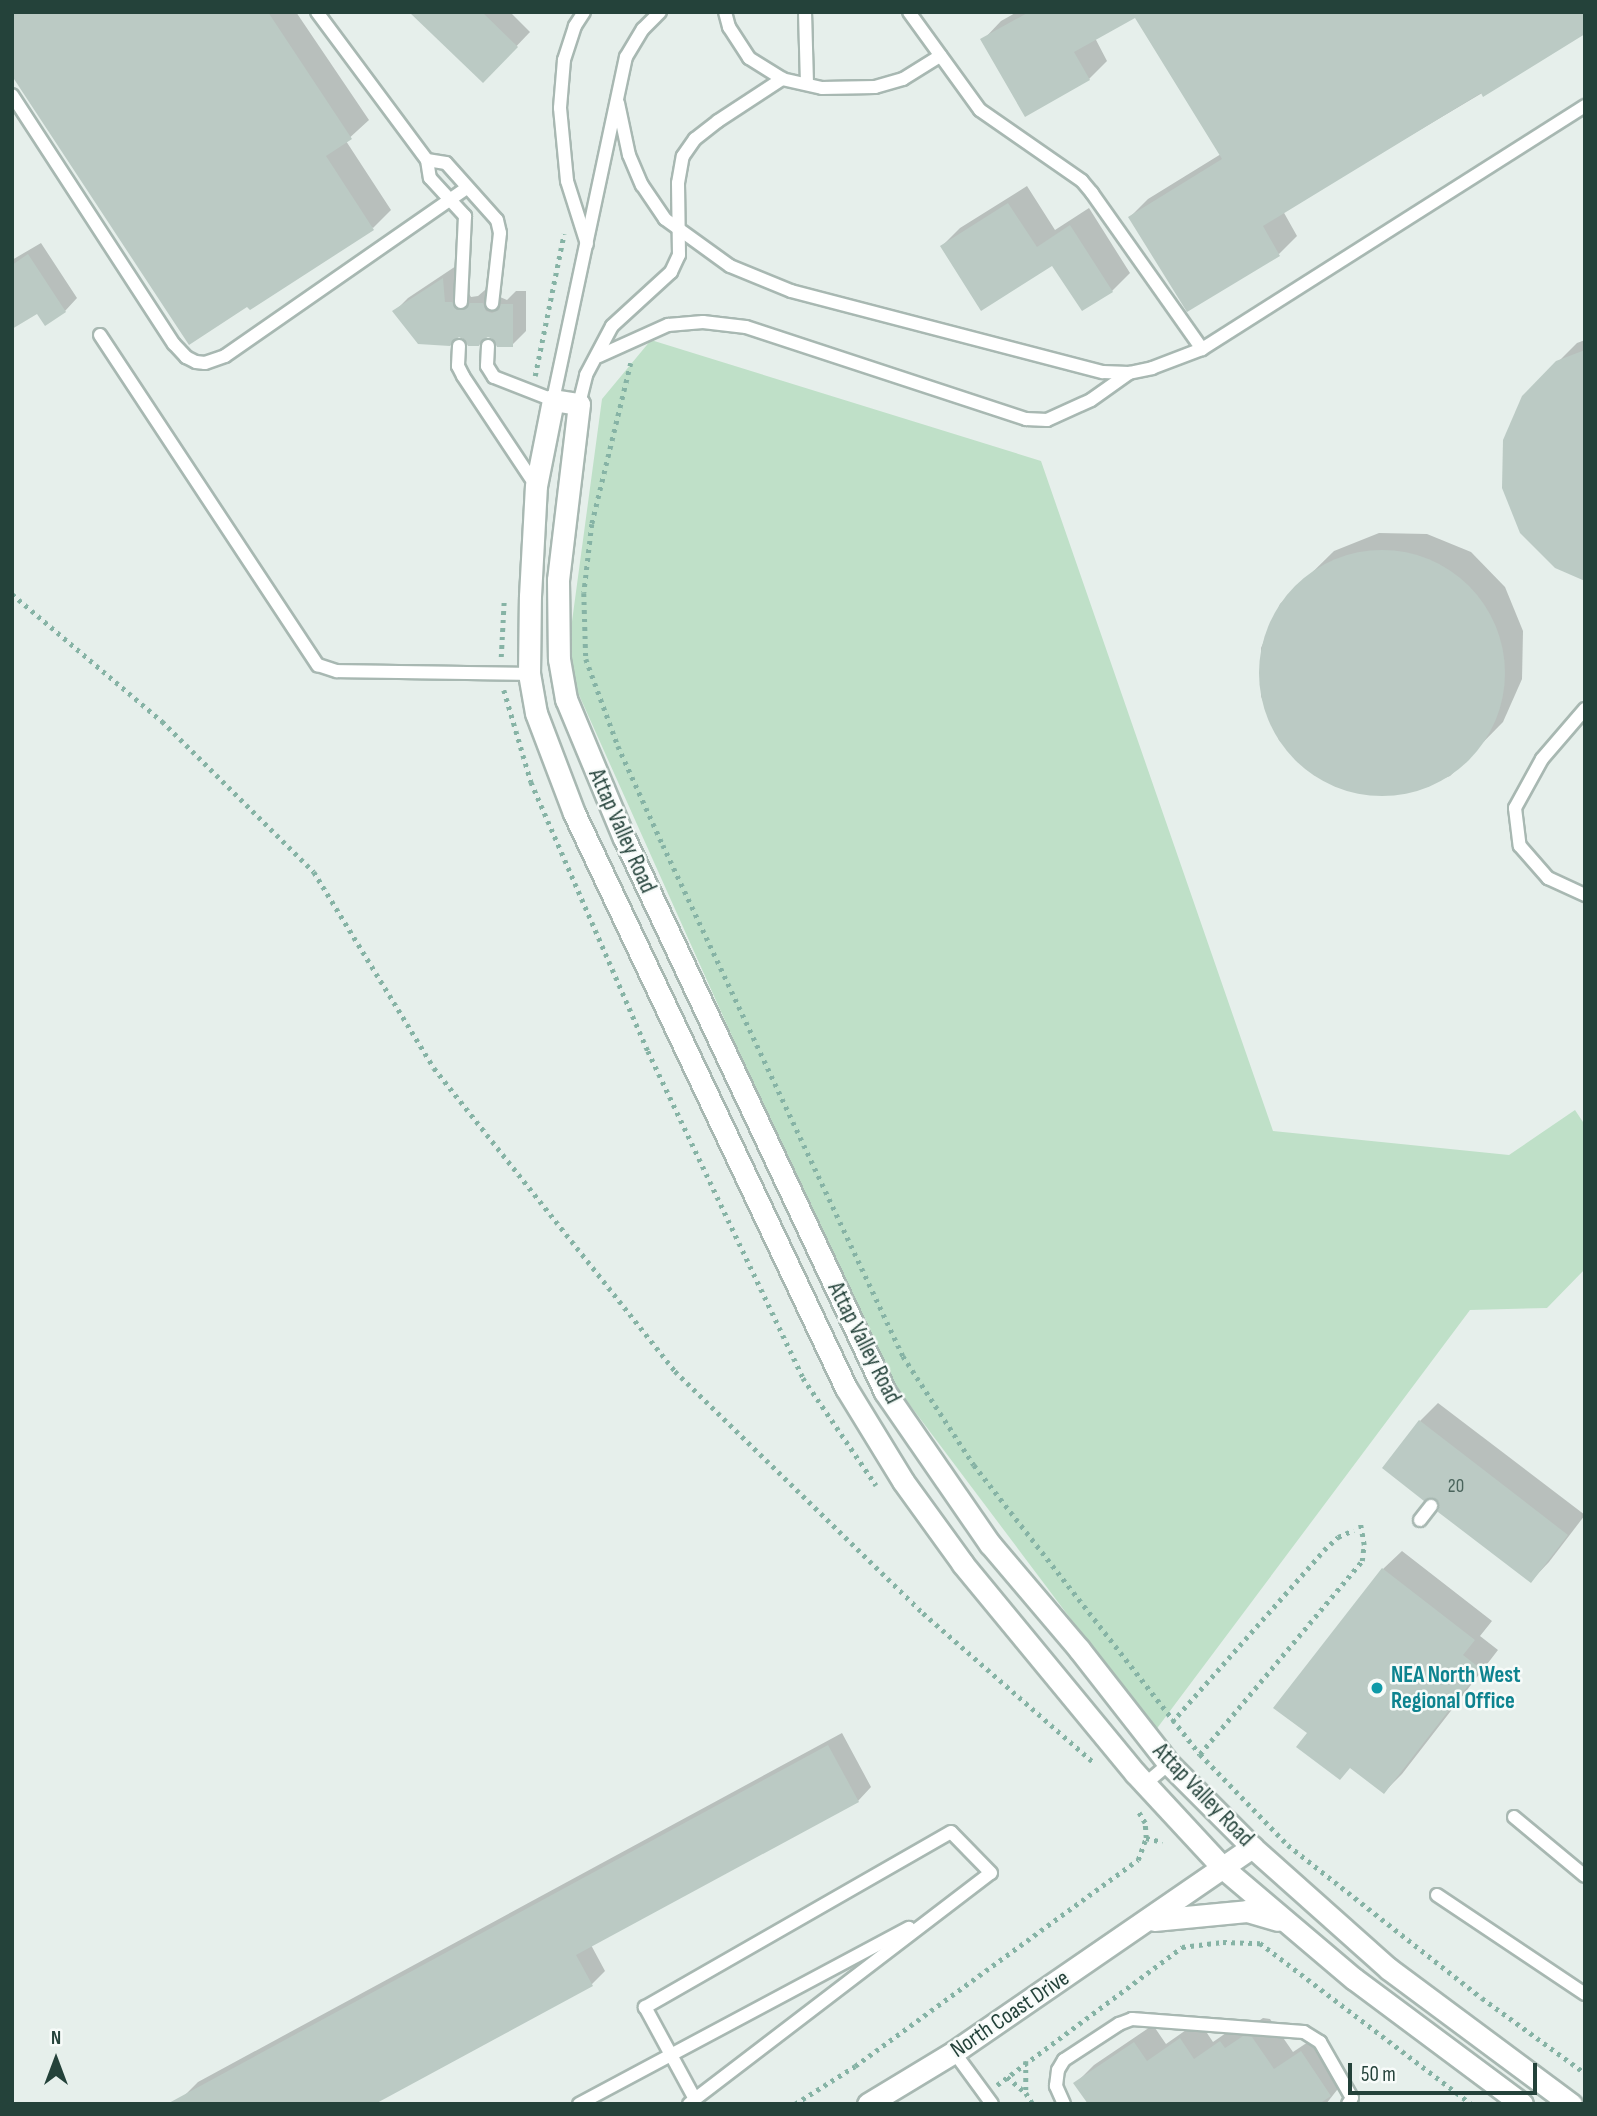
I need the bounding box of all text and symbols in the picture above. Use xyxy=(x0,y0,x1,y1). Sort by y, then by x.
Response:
street label: Attap Valley Road xyxy=(582,765,662,897)
street label: Attap Valley Road xyxy=(822,1278,906,1408)
house number: 20 xyxy=(1448,1476,1464,1498)
place label: NEA North West Regional Office xyxy=(1391,1661,1521,1715)
marker: NEA North West Regional Office xyxy=(1369,1680,1385,1696)
street label: Attap Valley Road xyxy=(1147,1738,1259,1852)
street label: North Coast Drive xyxy=(945,1964,1075,2064)
north arrow xyxy=(21,2025,91,2095)
text: N xyxy=(51,2027,61,2050)
scale bar xyxy=(1352,2050,1541,2094)
text: 50 m xyxy=(1361,2062,1396,2087)

